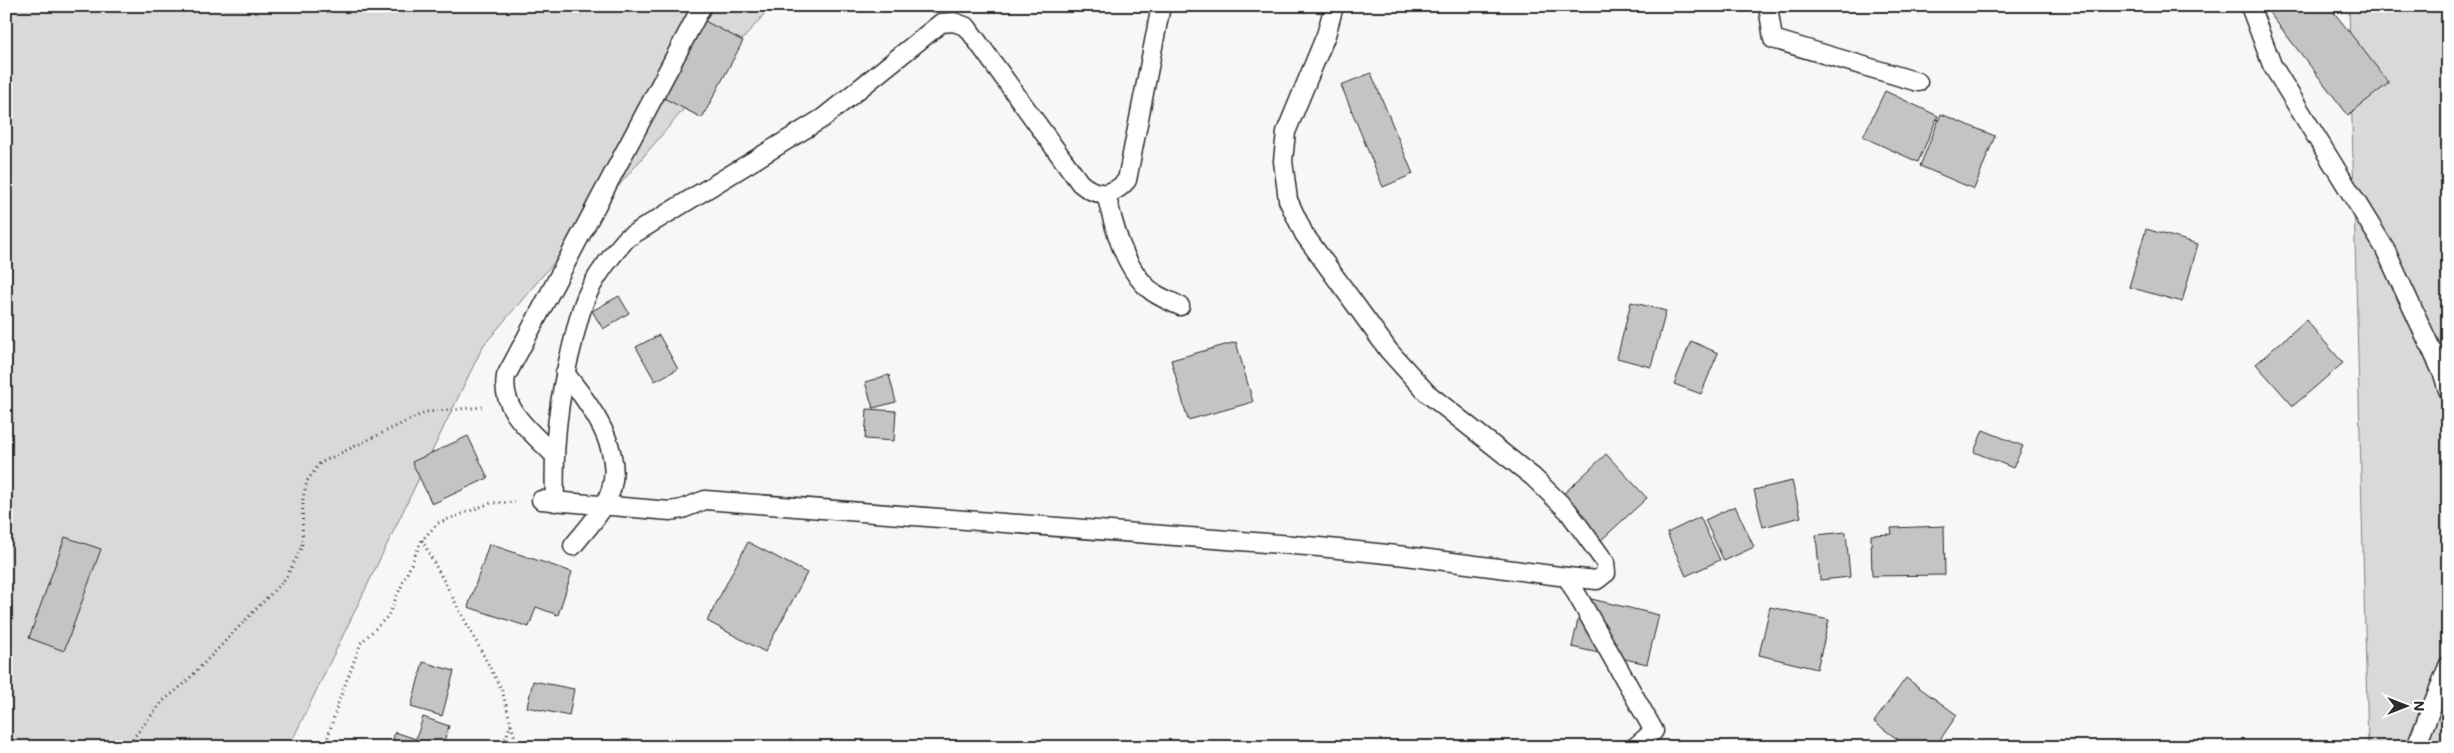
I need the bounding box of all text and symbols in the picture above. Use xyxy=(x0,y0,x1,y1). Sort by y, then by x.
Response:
north arrow xyxy=(2382,680,2432,730)
text: N xyxy=(2410,701,2429,711)

